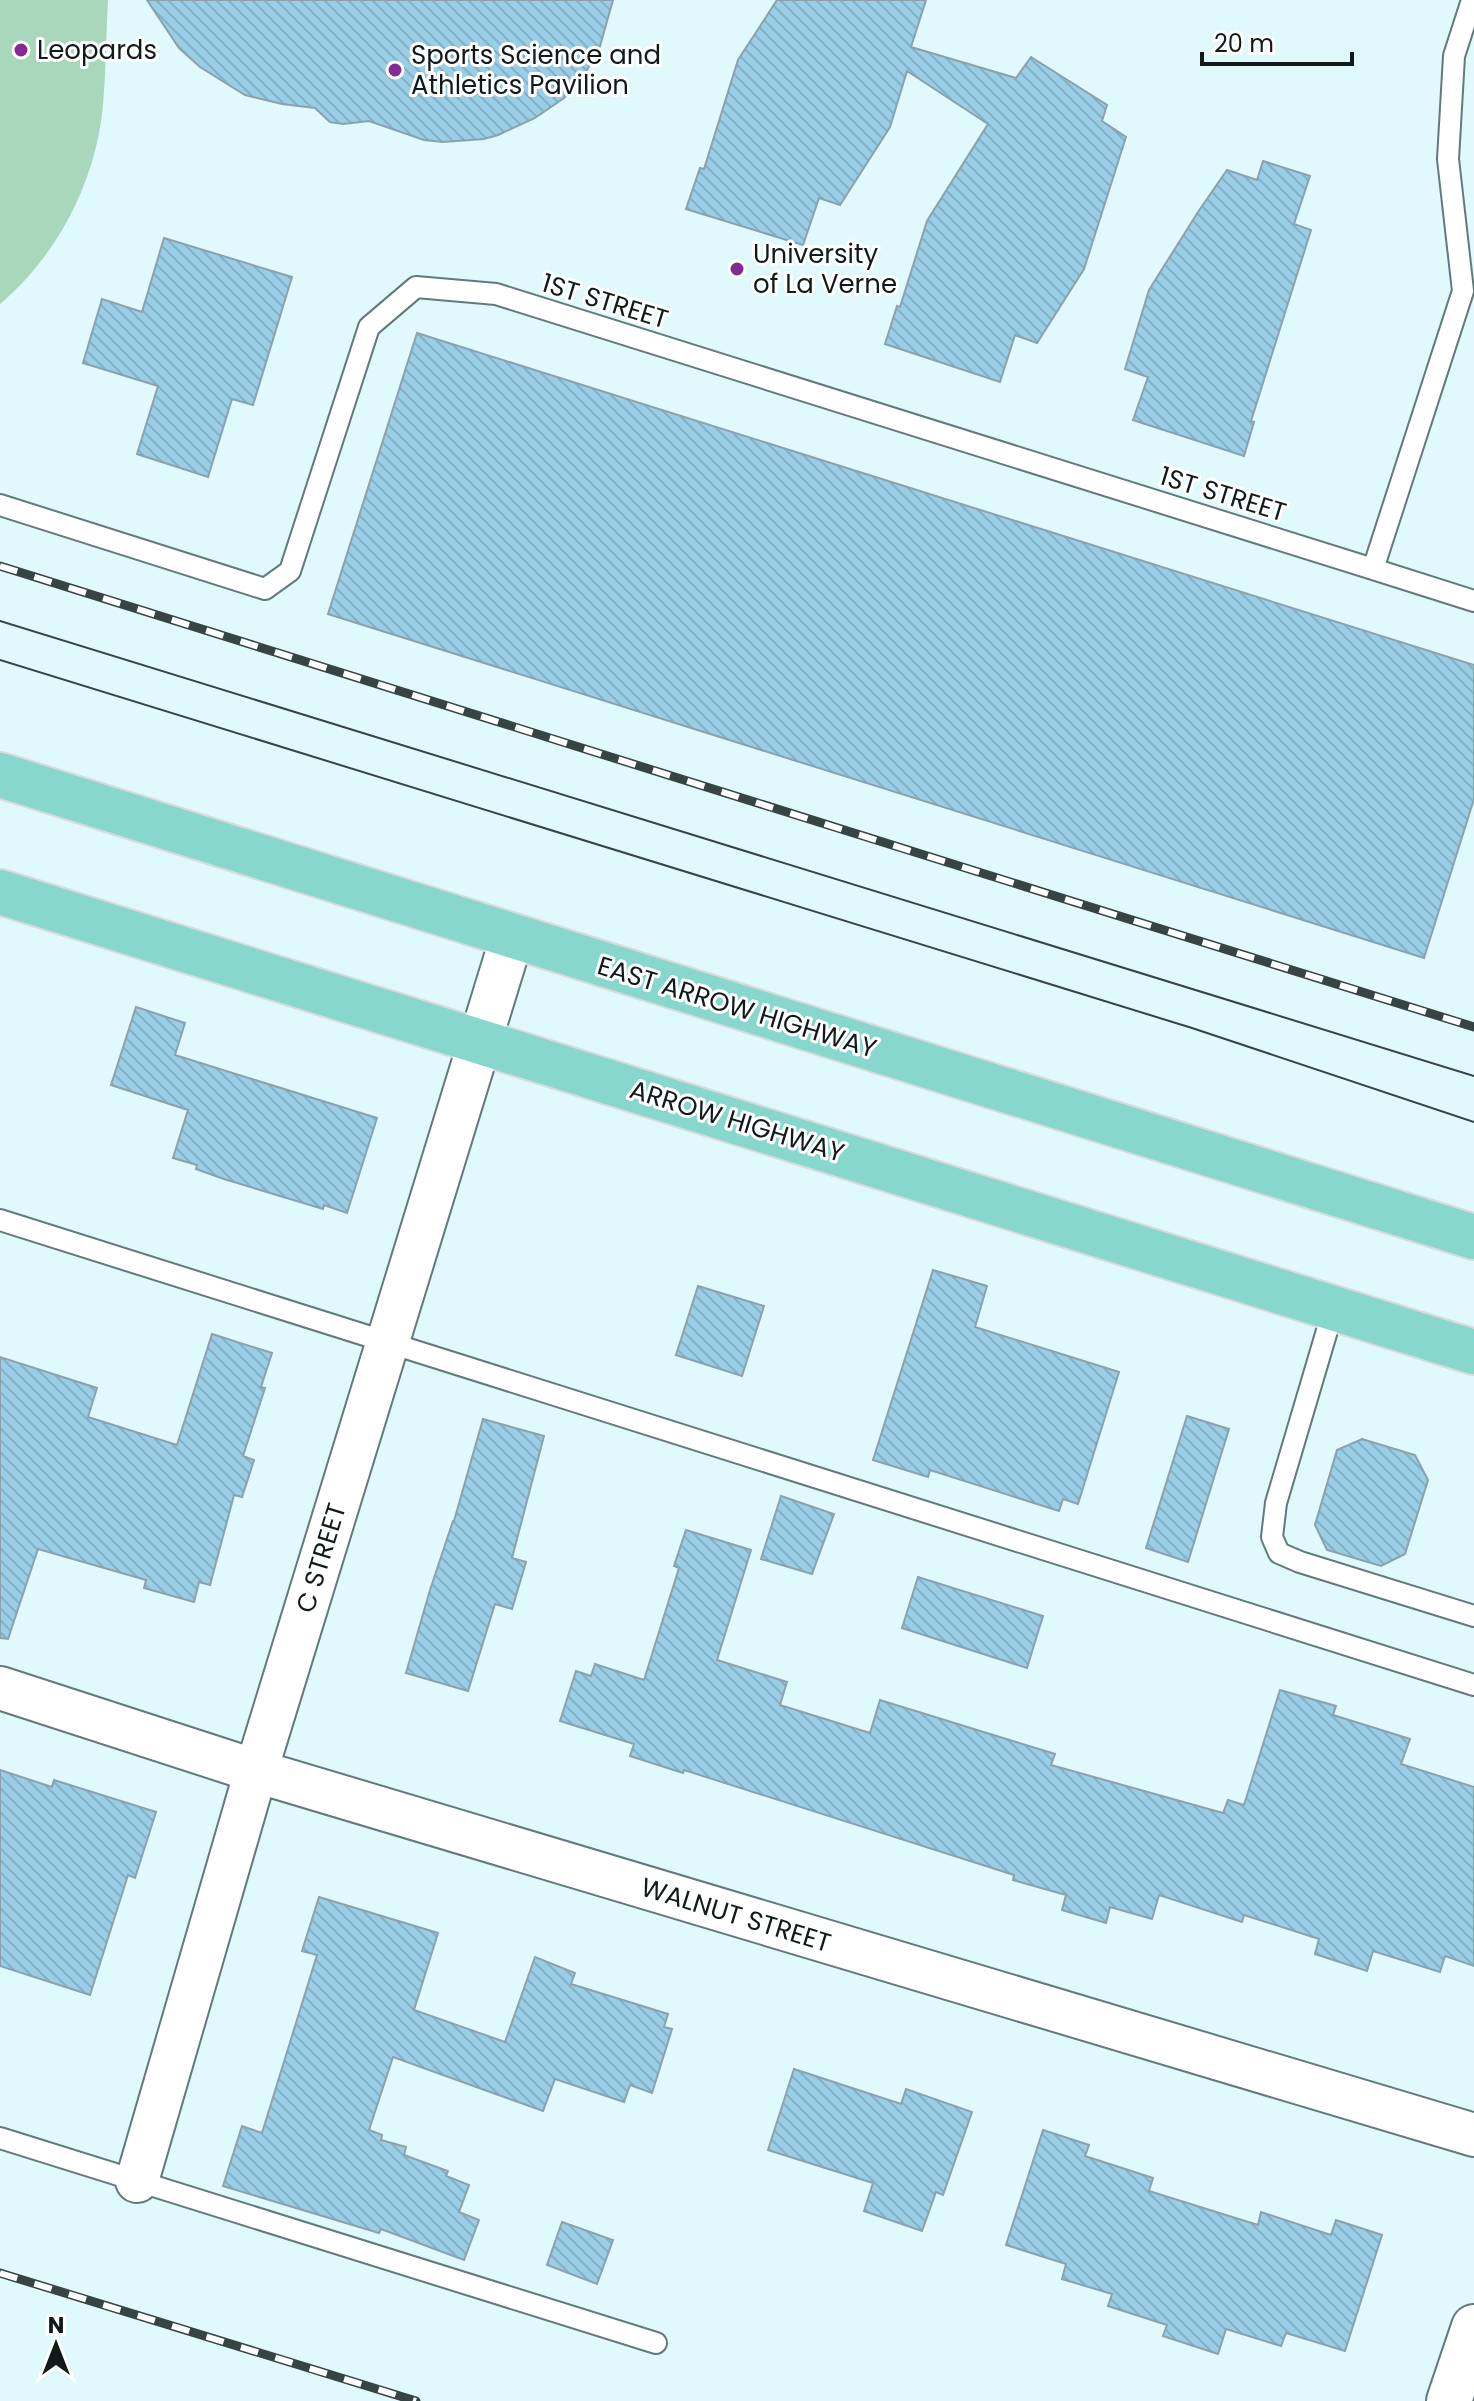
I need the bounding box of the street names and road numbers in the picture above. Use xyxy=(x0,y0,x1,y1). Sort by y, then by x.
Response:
street label: 1ST STREET xyxy=(537,265,673,337)
street label: 1ST STREET xyxy=(1155,458,1291,530)
street label: EAST ARROW HIGHWAY xyxy=(593,947,881,1067)
street label: ARROW HIGHWAY xyxy=(625,1071,849,1171)
street label: C STREET xyxy=(287,1499,355,1617)
street label: WALNUT STREET xyxy=(637,1869,835,1961)

